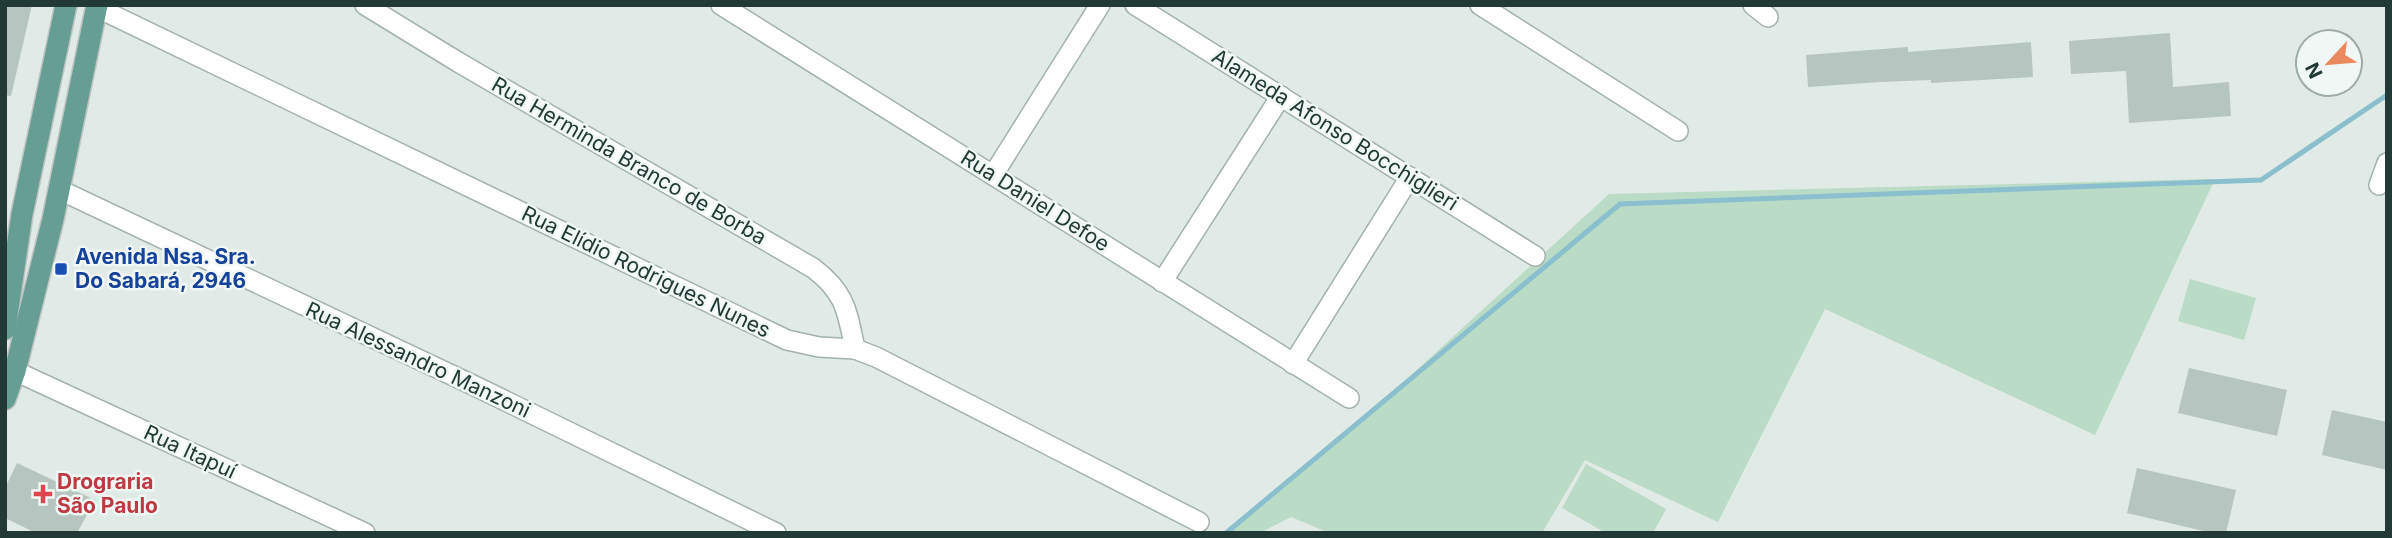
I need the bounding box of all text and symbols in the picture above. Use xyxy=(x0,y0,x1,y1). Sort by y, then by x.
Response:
north arrow xyxy=(2294,28,2364,98)
street label: Alameda Afonso Bocchiglieri xyxy=(1208,43,1463,216)
text: N xyxy=(2301,59,2328,82)
street label: Rua Herminda Branco de Borba xyxy=(487,72,771,250)
street label: Rua Daniel Defoe xyxy=(956,145,1114,256)
street label: Rua Elídio Rodrigues Nunes xyxy=(518,200,775,343)
place label: Avenida Nsa. Sra. Do Sabará, 2946 xyxy=(75,244,256,293)
marker: Avenida Nsa. Sra. Do Sabará, 2946 xyxy=(53,261,69,277)
street label: Rua Alessandro Manzoni xyxy=(302,296,535,423)
street label: Rua Itapuí xyxy=(140,419,241,484)
place label: Drograria São Paulo xyxy=(57,469,158,518)
marker: Drograria São Paulo xyxy=(35,486,51,502)

